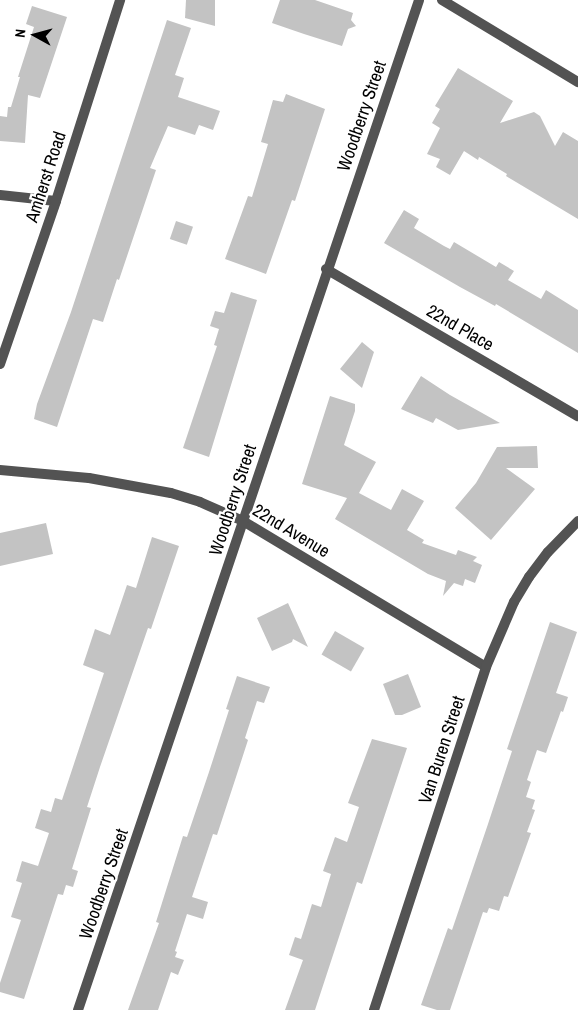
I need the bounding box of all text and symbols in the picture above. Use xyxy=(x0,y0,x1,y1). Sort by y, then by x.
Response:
north arrow xyxy=(10,10,60,60)
text: N xyxy=(11,28,30,38)
street label: Woodberry Street xyxy=(333,58,391,174)
street label: Amherst Road xyxy=(21,129,71,225)
street label: 22nd Place xyxy=(423,300,497,356)
street label: Woodberry Street xyxy=(205,442,261,558)
street label: 22nd Avenue xyxy=(248,499,334,563)
street label: Van Buren Street xyxy=(414,693,470,807)
street label: Woodberry Street xyxy=(75,826,133,942)

